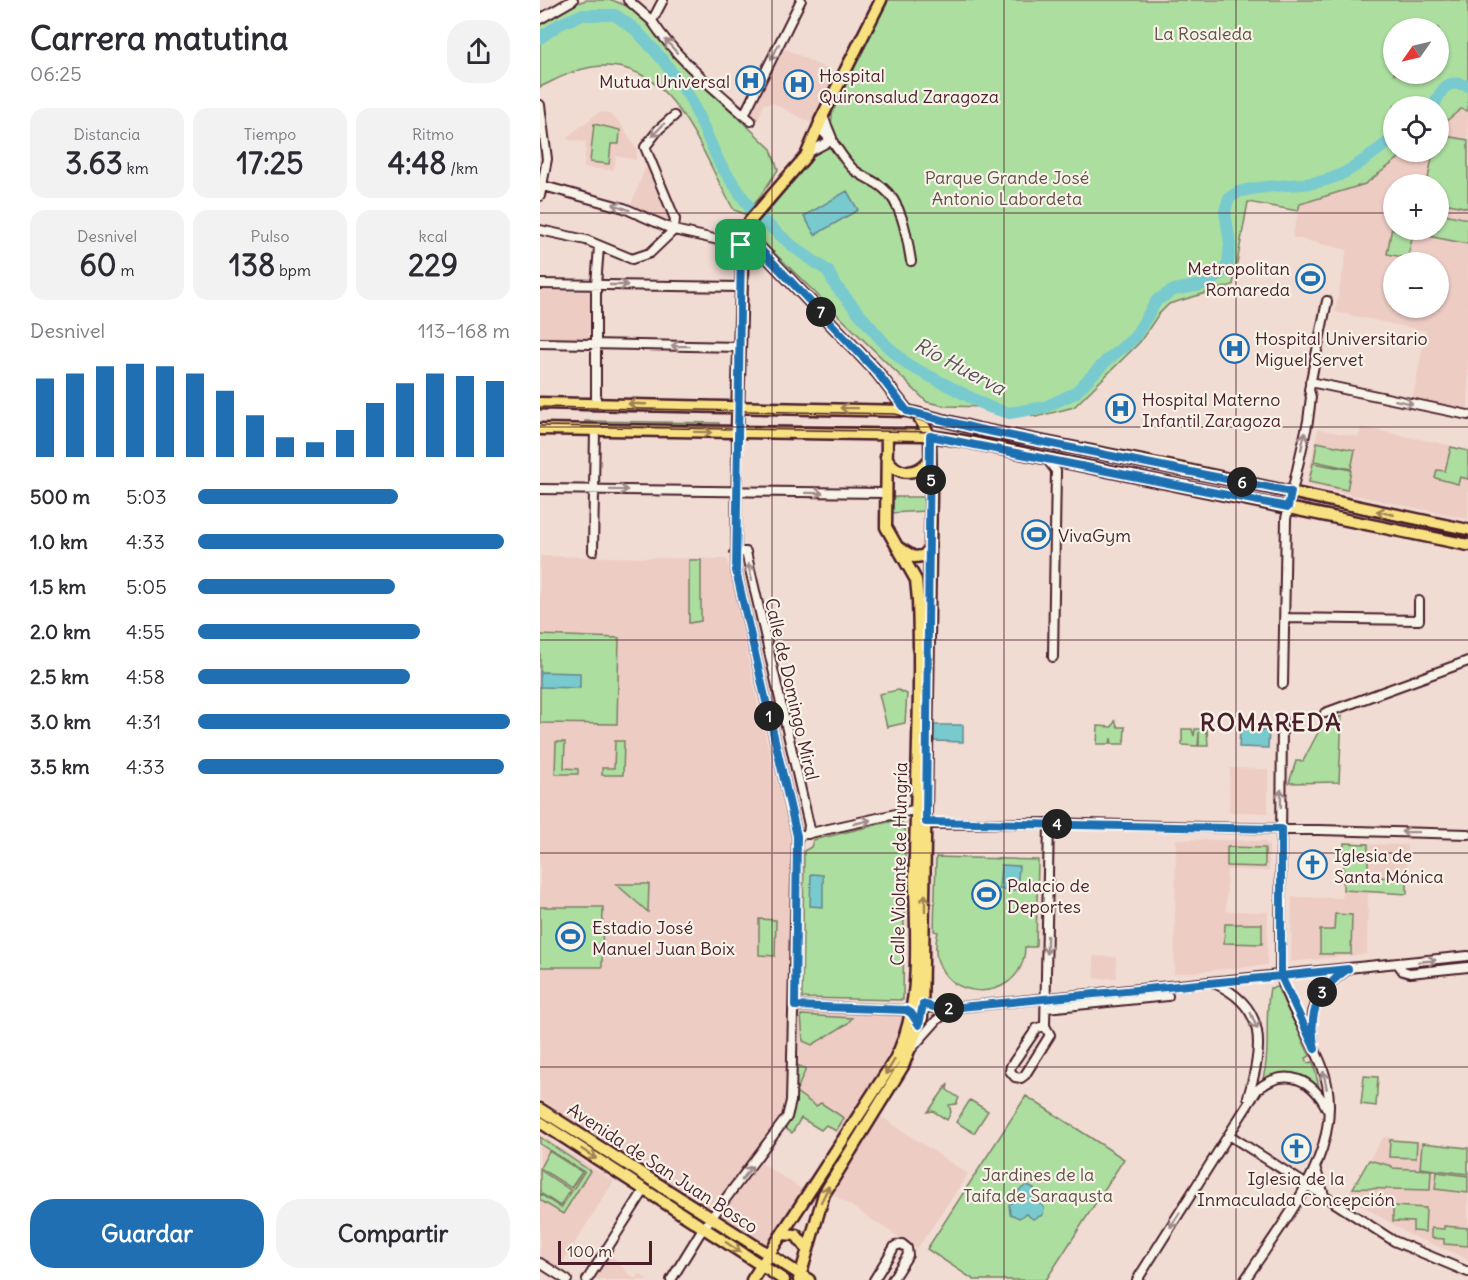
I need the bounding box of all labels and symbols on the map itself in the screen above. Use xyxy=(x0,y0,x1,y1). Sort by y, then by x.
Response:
north arrow xyxy=(1383,18,1449,84)
park label: La Rosaleda xyxy=(1154,22,1252,45)
one-way arrow xyxy=(664,39,678,54)
one-way arrow xyxy=(769,43,780,61)
place label: Hospital Quironsalud Zaragoza xyxy=(819,64,999,108)
hospital icon: Mutua Universal xyxy=(735,65,767,97)
hospital icon: Hospital Quironsalud Zaragoza xyxy=(782,69,814,101)
place label: Mutua Universal xyxy=(599,70,730,93)
one-way arrow xyxy=(651,123,665,138)
park label: Parque Grande José Antonio Labordeta xyxy=(925,166,1089,210)
one-way arrow xyxy=(612,201,631,212)
pin xyxy=(715,219,766,270)
place label: Metropolitan Romareda xyxy=(1187,257,1290,301)
sports icon: Metropolitan Romareda xyxy=(1295,262,1327,294)
one-way arrow xyxy=(609,279,629,291)
pin: 7 xyxy=(806,297,836,327)
place label: Hospital Universitario Miguel Servet xyxy=(1255,327,1428,371)
water label: Río Huerva xyxy=(910,332,1011,401)
hospital icon: Hospital Universitario Miguel Servet xyxy=(1218,332,1250,364)
one-way arrow xyxy=(671,340,691,351)
place label: Hospital Materno Infantil Zaragoza xyxy=(1142,388,1281,432)
hospital icon: Hospital Materno Infantil Zaragoza xyxy=(1105,393,1137,425)
one-way arrow xyxy=(1394,397,1413,408)
one-way arrow xyxy=(628,398,648,410)
one-way arrow xyxy=(839,403,859,414)
one-way arrow xyxy=(693,426,713,437)
one-way arrow xyxy=(1298,432,1310,451)
pin: 5 xyxy=(916,465,946,495)
pin: 6 xyxy=(1227,467,1257,497)
one-way arrow xyxy=(609,484,629,496)
one-way arrow xyxy=(804,487,824,498)
one-way arrow xyxy=(1376,507,1395,518)
sports icon: VivaGym xyxy=(1021,519,1053,551)
place label: VivaGym xyxy=(1058,524,1131,547)
one-way arrow xyxy=(744,563,756,582)
street label: Calle de Domingo Miral xyxy=(760,596,824,782)
pin: 1 xyxy=(754,701,784,731)
district label: ROMAREDA xyxy=(1200,707,1342,737)
street label: Calle Violante de Hungría xyxy=(886,762,912,966)
one-way arrow xyxy=(1275,789,1287,809)
pin: 4 xyxy=(1042,809,1072,839)
one-way arrow xyxy=(852,815,871,827)
one-way arrow xyxy=(1400,826,1420,838)
place label: Iglesia de Santa Mónica xyxy=(1334,844,1444,888)
church icon: Iglesia de Santa Mónica xyxy=(1297,849,1329,881)
place label: Palacio de Deportes xyxy=(1007,874,1090,918)
sports icon: Palacio de Deportes xyxy=(970,879,1002,911)
one-way arrow xyxy=(919,894,931,914)
place label: Estadio José Manuel Juan Boix xyxy=(592,916,735,960)
sports icon: Estadio José Manuel Juan Boix xyxy=(555,921,587,953)
one-way arrow xyxy=(1041,934,1053,954)
one-way arrow xyxy=(1417,955,1437,966)
pin: 3 xyxy=(1307,977,1337,1007)
pin: 2 xyxy=(934,993,964,1023)
one-way arrow xyxy=(1249,1011,1260,1029)
one-way arrow xyxy=(884,1058,896,1075)
one-way arrow xyxy=(1319,1070,1331,1089)
street label: Avenida de San Juan Bosco xyxy=(563,1098,763,1238)
church icon: Iglesia de la Inmaculada Concepción xyxy=(1280,1133,1312,1165)
one-way arrow xyxy=(580,1148,597,1160)
park label: Jardines de la Taifa de Saraqusta xyxy=(963,1163,1113,1207)
one-way arrow xyxy=(741,1165,753,1181)
place label: Iglesia de la Inmaculada Concepción xyxy=(1197,1167,1395,1211)
one-way arrow xyxy=(819,1185,831,1203)
one-way arrow xyxy=(1169,1211,1181,1228)
scale bar xyxy=(558,1238,652,1266)
one-way arrow xyxy=(724,1241,741,1253)

